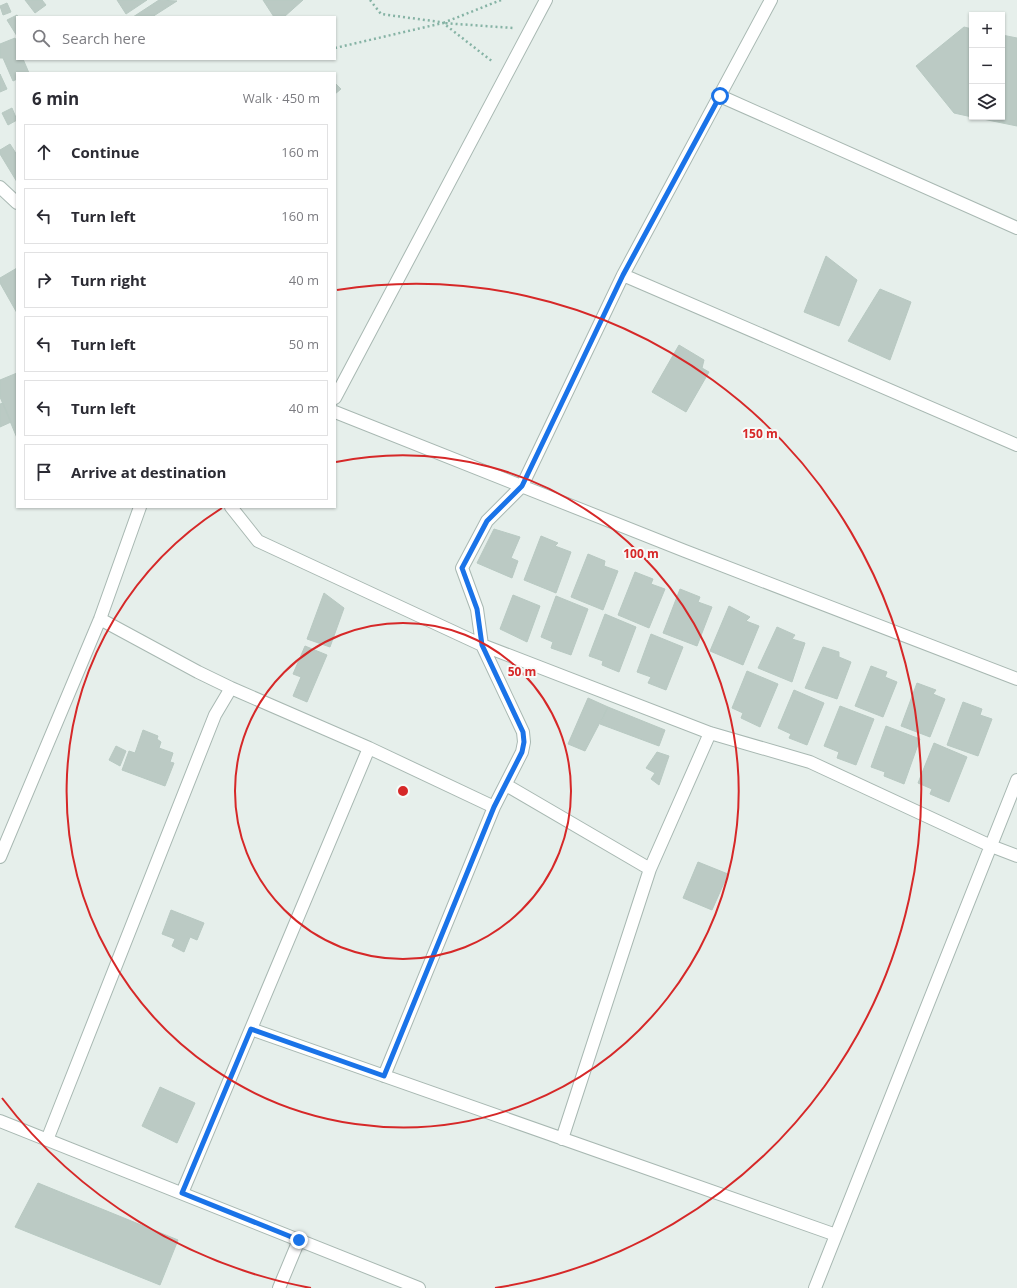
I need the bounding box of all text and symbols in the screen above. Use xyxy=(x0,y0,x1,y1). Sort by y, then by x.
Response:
map controls xyxy=(969,12,1005,120)
button: + xyxy=(969,12,1005,48)
search box xyxy=(16,16,336,60)
icon: search xyxy=(30,27,52,49)
text: Search here xyxy=(62,28,146,48)
button: − xyxy=(969,48,1005,84)
button: layers xyxy=(969,84,1005,120)
text: 6 min xyxy=(32,87,79,110)
route start xyxy=(711,87,729,105)
text: Walk · 450 m xyxy=(243,89,320,107)
icon: ahead xyxy=(33,141,55,163)
text: Continue xyxy=(71,142,139,162)
text: 160 m xyxy=(281,143,319,161)
icon: left xyxy=(33,205,55,227)
text: Turn left xyxy=(71,206,136,226)
text: 160 m xyxy=(281,207,319,225)
icon: right xyxy=(33,269,55,291)
text: Turn right xyxy=(71,270,146,290)
text: 40 m xyxy=(289,271,319,289)
icon: left xyxy=(33,333,55,355)
text: Turn left xyxy=(71,334,136,354)
text: 50 m xyxy=(289,335,319,353)
icon: left xyxy=(33,397,55,419)
text: Turn left xyxy=(71,398,136,418)
text: 40 m xyxy=(289,399,319,417)
text: 150 m xyxy=(742,425,778,442)
icon: arrive xyxy=(33,461,55,483)
text: Arrive at destination xyxy=(71,462,226,482)
text: 100 m xyxy=(623,545,659,562)
text: 50 m xyxy=(508,663,536,680)
centre of rings xyxy=(396,784,410,798)
route end xyxy=(290,1231,308,1249)

